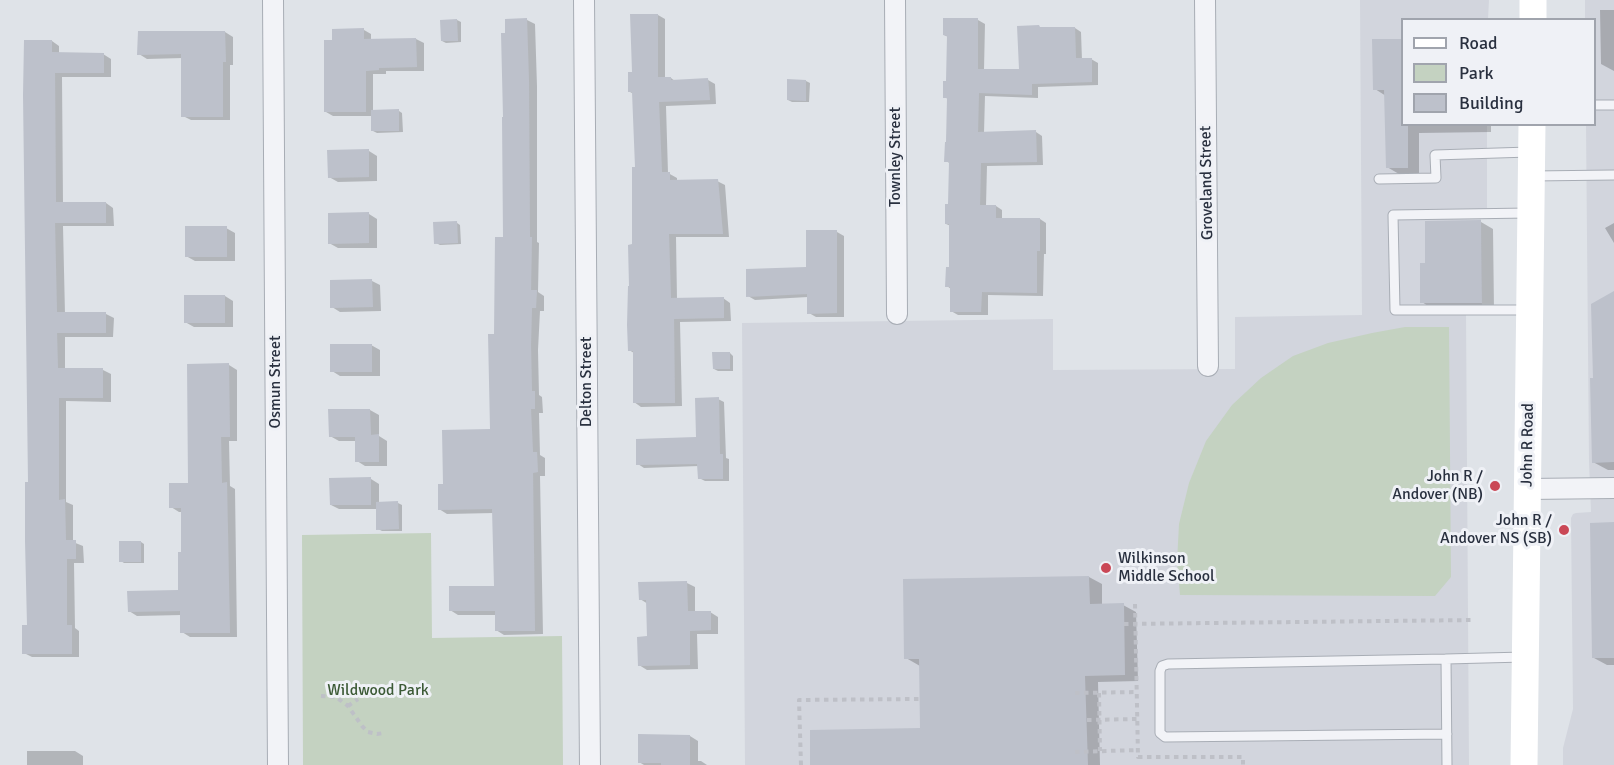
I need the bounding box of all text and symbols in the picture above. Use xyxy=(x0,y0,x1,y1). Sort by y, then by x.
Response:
legend xyxy=(1401,18,1596,126)
text: Road xyxy=(1459,32,1498,54)
text: Park xyxy=(1459,62,1494,84)
text: Building xyxy=(1459,92,1523,114)
street label: Townley Street xyxy=(886,107,906,207)
street label: Groveland Street xyxy=(1196,126,1218,240)
street label: Osmun Street xyxy=(266,336,286,428)
street label: Delton Street xyxy=(577,337,597,427)
street label: John R Road xyxy=(1518,403,1538,487)
place label: John R / Andover (NB) xyxy=(1392,467,1483,505)
marker: John R / Andover (NB) xyxy=(1488,479,1502,493)
place label: John R / Andover NS (SB) xyxy=(1440,511,1552,549)
marker: John R / Andover NS (SB) xyxy=(1557,523,1571,537)
place label: Wilkinson Middle School xyxy=(1118,549,1215,587)
marker: Wilkinson Middle School xyxy=(1099,561,1113,575)
park label: Wildwood Park xyxy=(327,681,429,701)

